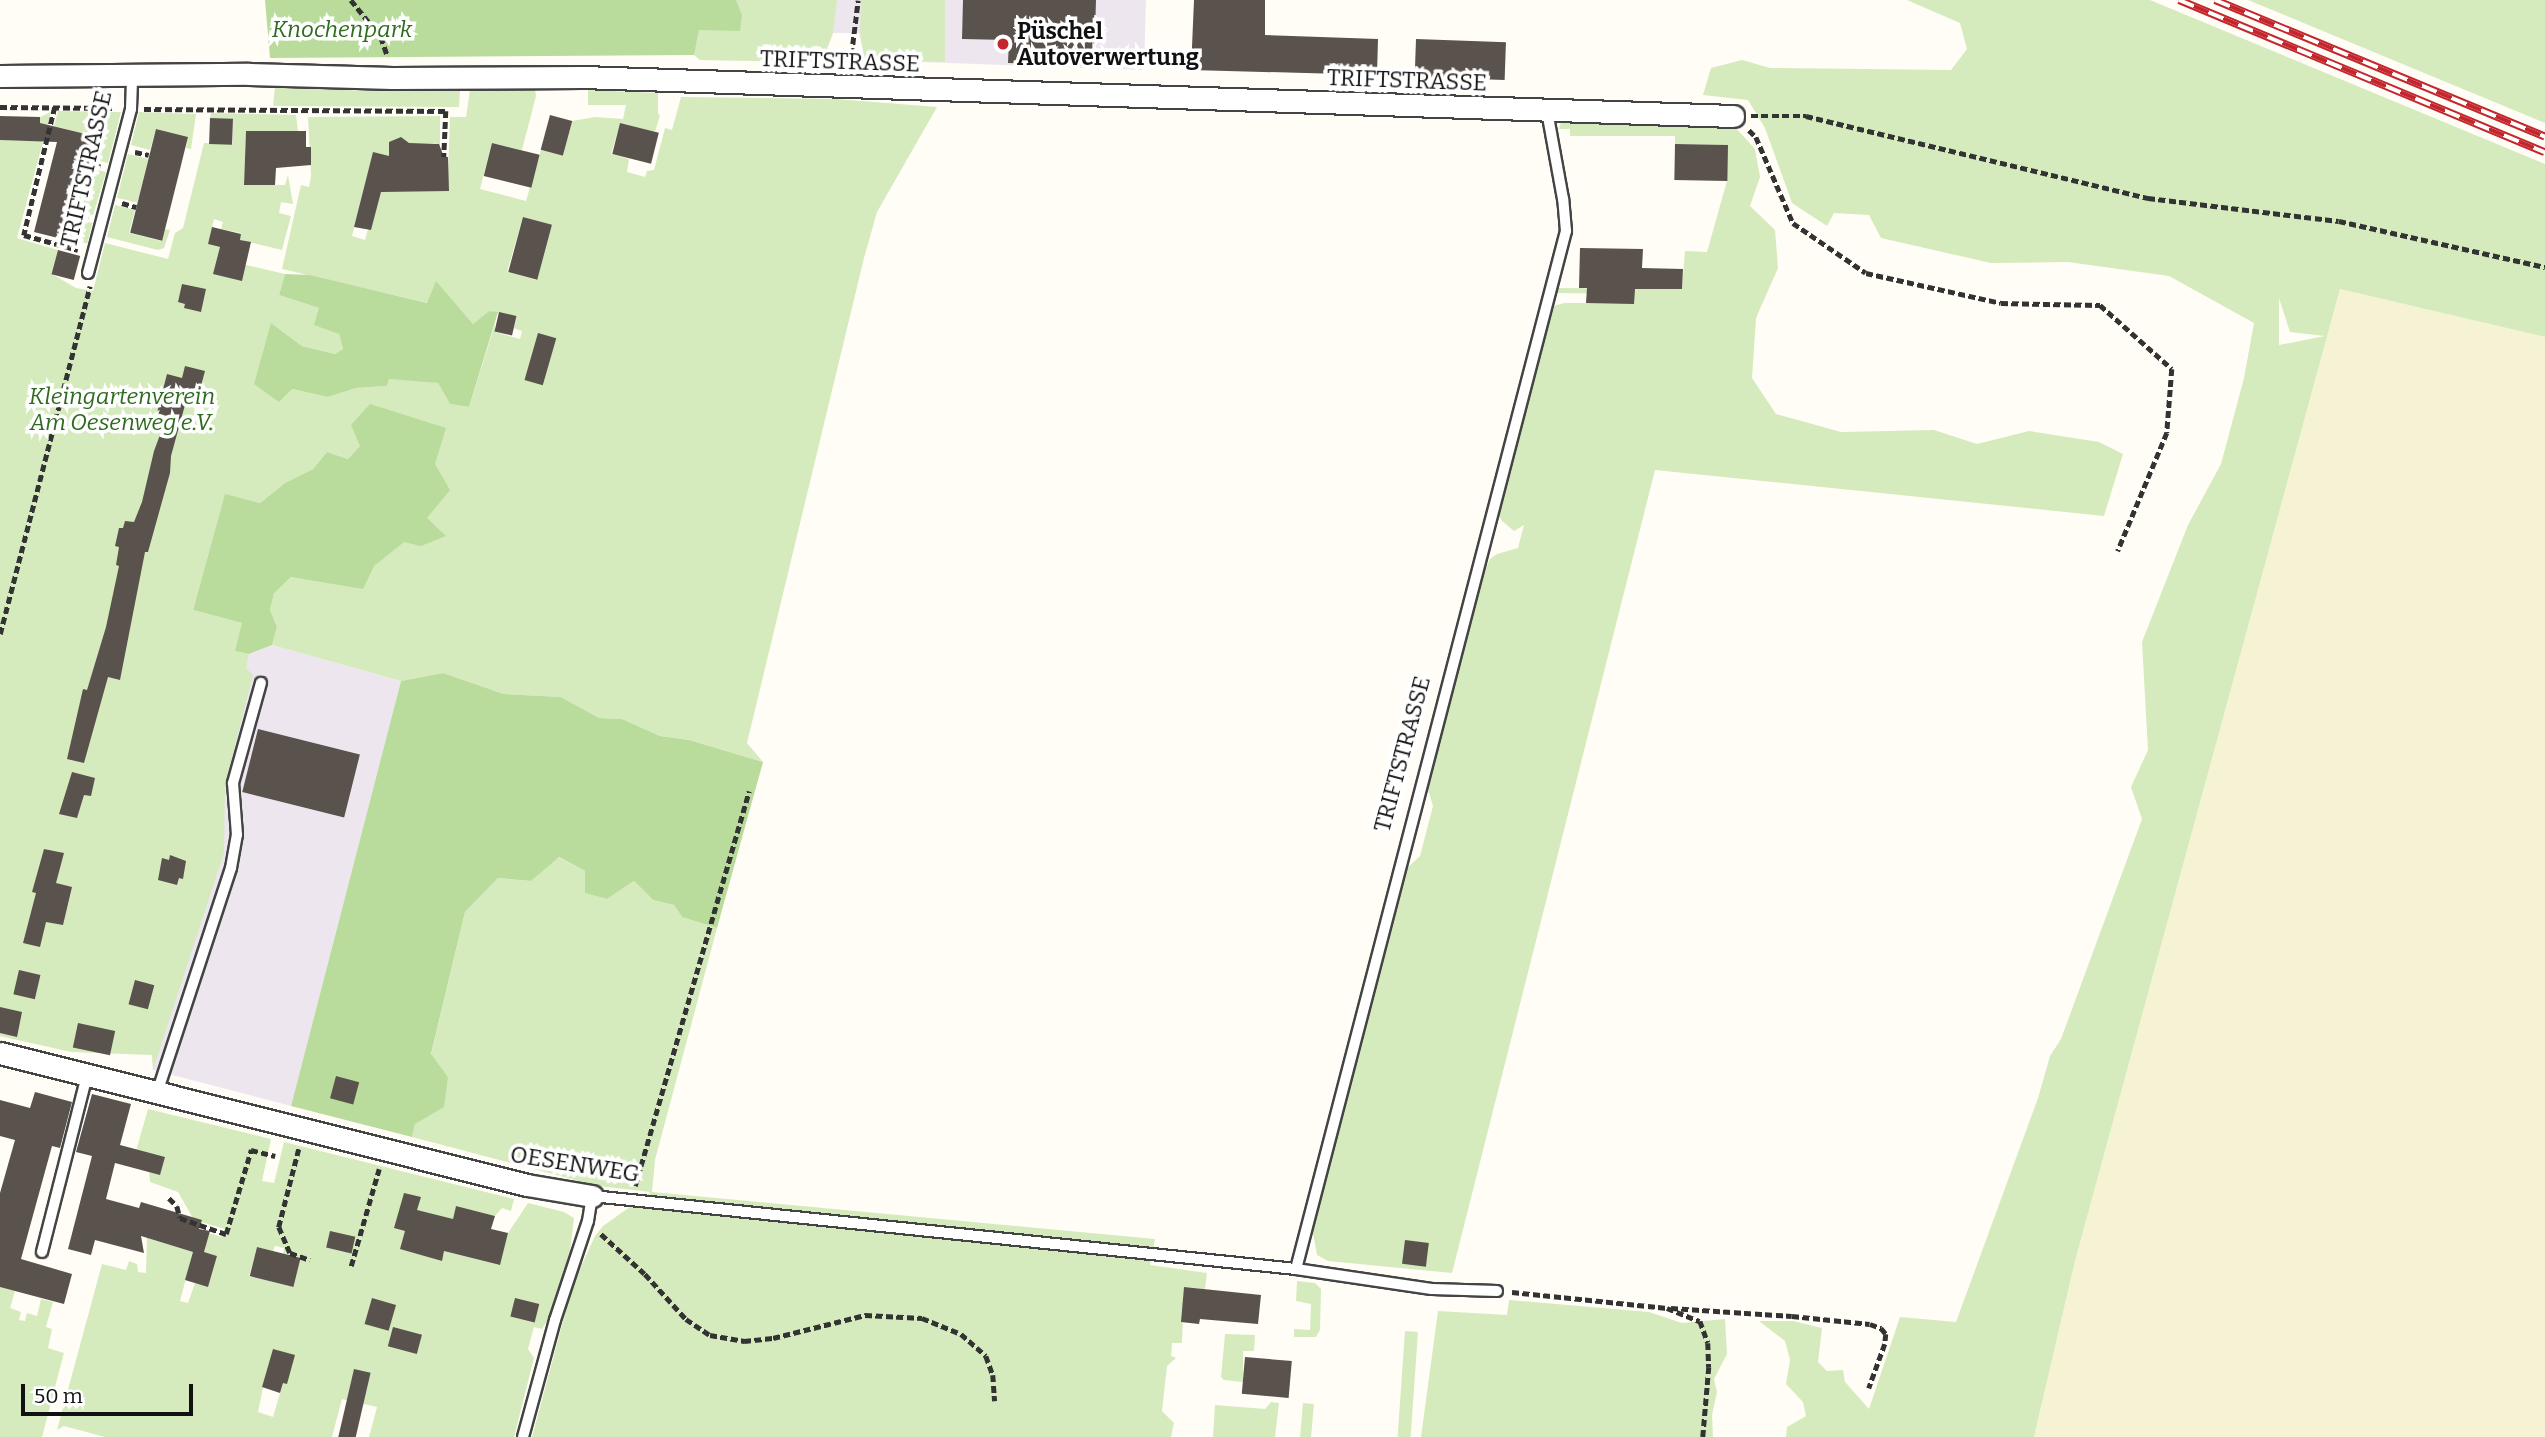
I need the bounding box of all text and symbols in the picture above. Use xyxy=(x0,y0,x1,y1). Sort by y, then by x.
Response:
park label: Knochenpark xyxy=(272,15,412,43)
place label: Püschel Autoverwertung xyxy=(1017,17,1199,71)
marker: Püschel Autoverwertung xyxy=(995,36,1011,52)
street label: TRIFTSTRASSE xyxy=(760,44,920,78)
street label: TRIFTSTRASSE xyxy=(1327,63,1487,97)
street label: TRIFTSTRASSE xyxy=(55,88,117,250)
park label: Kleingartenverein Am Oesenweg e.V. xyxy=(29,382,215,436)
street label: TRIFTSTRASSE xyxy=(1368,673,1436,835)
street label: OESENWEG xyxy=(508,1140,642,1188)
scale bar xyxy=(24,1370,196,1414)
text: 50 m xyxy=(34,1383,83,1409)

